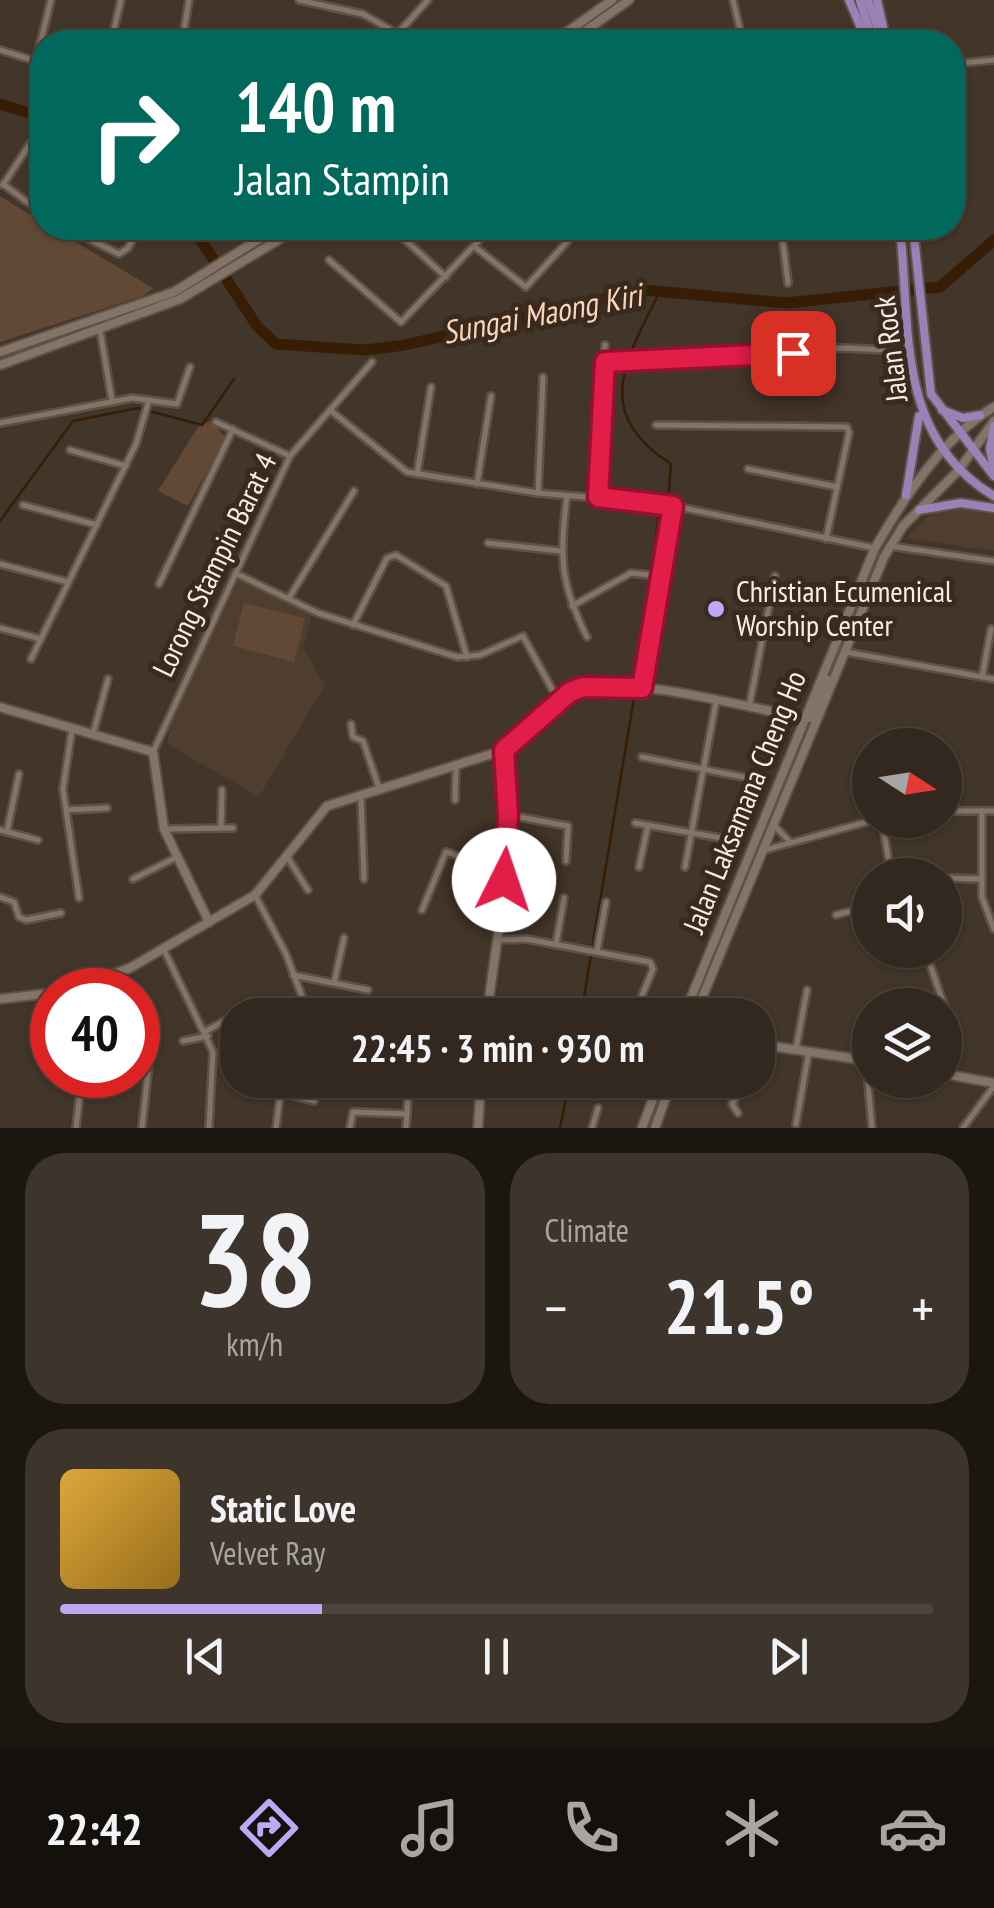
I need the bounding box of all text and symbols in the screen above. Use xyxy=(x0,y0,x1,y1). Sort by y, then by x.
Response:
text: 140 m xyxy=(235,61,396,151)
icon: right xyxy=(70,70,200,200)
text: Jalan Stampin xyxy=(235,149,450,207)
water label: Sungai Maong Kiri xyxy=(439,272,649,353)
street label: Jalan Rock xyxy=(864,294,915,405)
pin xyxy=(751,311,836,396)
icon: arrive xyxy=(766,326,821,381)
street label: Lorong Stampin Barat 4 xyxy=(143,446,285,683)
place label: Christian Ecumenical Worship Center xyxy=(736,571,952,644)
marker: Christian Ecumenical Worship Center xyxy=(705,598,727,620)
street label: Jalan Laksamana Cheng Ho xyxy=(673,665,814,939)
north arrow xyxy=(852,728,962,838)
map controls xyxy=(852,728,962,1098)
position arrow xyxy=(452,828,556,932)
button: sound xyxy=(852,858,962,968)
speed limit sign: 40 xyxy=(30,968,160,1098)
button: layers xyxy=(852,988,962,1098)
text: 22:45 · 3 min · 930 m xyxy=(351,1023,644,1072)
text: 38 xyxy=(193,1174,317,1342)
text: Climate xyxy=(545,1209,629,1251)
text: 21.5° xyxy=(664,1258,815,1355)
text: − xyxy=(545,1272,567,1343)
text: + xyxy=(911,1272,934,1343)
text: km/h xyxy=(226,1323,283,1365)
text: Static Love xyxy=(210,1483,356,1532)
text: Velvet Ray xyxy=(210,1532,325,1574)
icon: previous xyxy=(178,1629,233,1684)
icon: pause xyxy=(469,1629,524,1684)
icon: next xyxy=(761,1629,816,1684)
icon: directions xyxy=(234,1793,304,1863)
icon: music xyxy=(395,1793,465,1863)
icon: phone xyxy=(556,1793,626,1863)
icon: climate xyxy=(717,1793,787,1863)
icon: car xyxy=(878,1793,948,1863)
text: 22:42 xyxy=(46,1799,143,1857)

